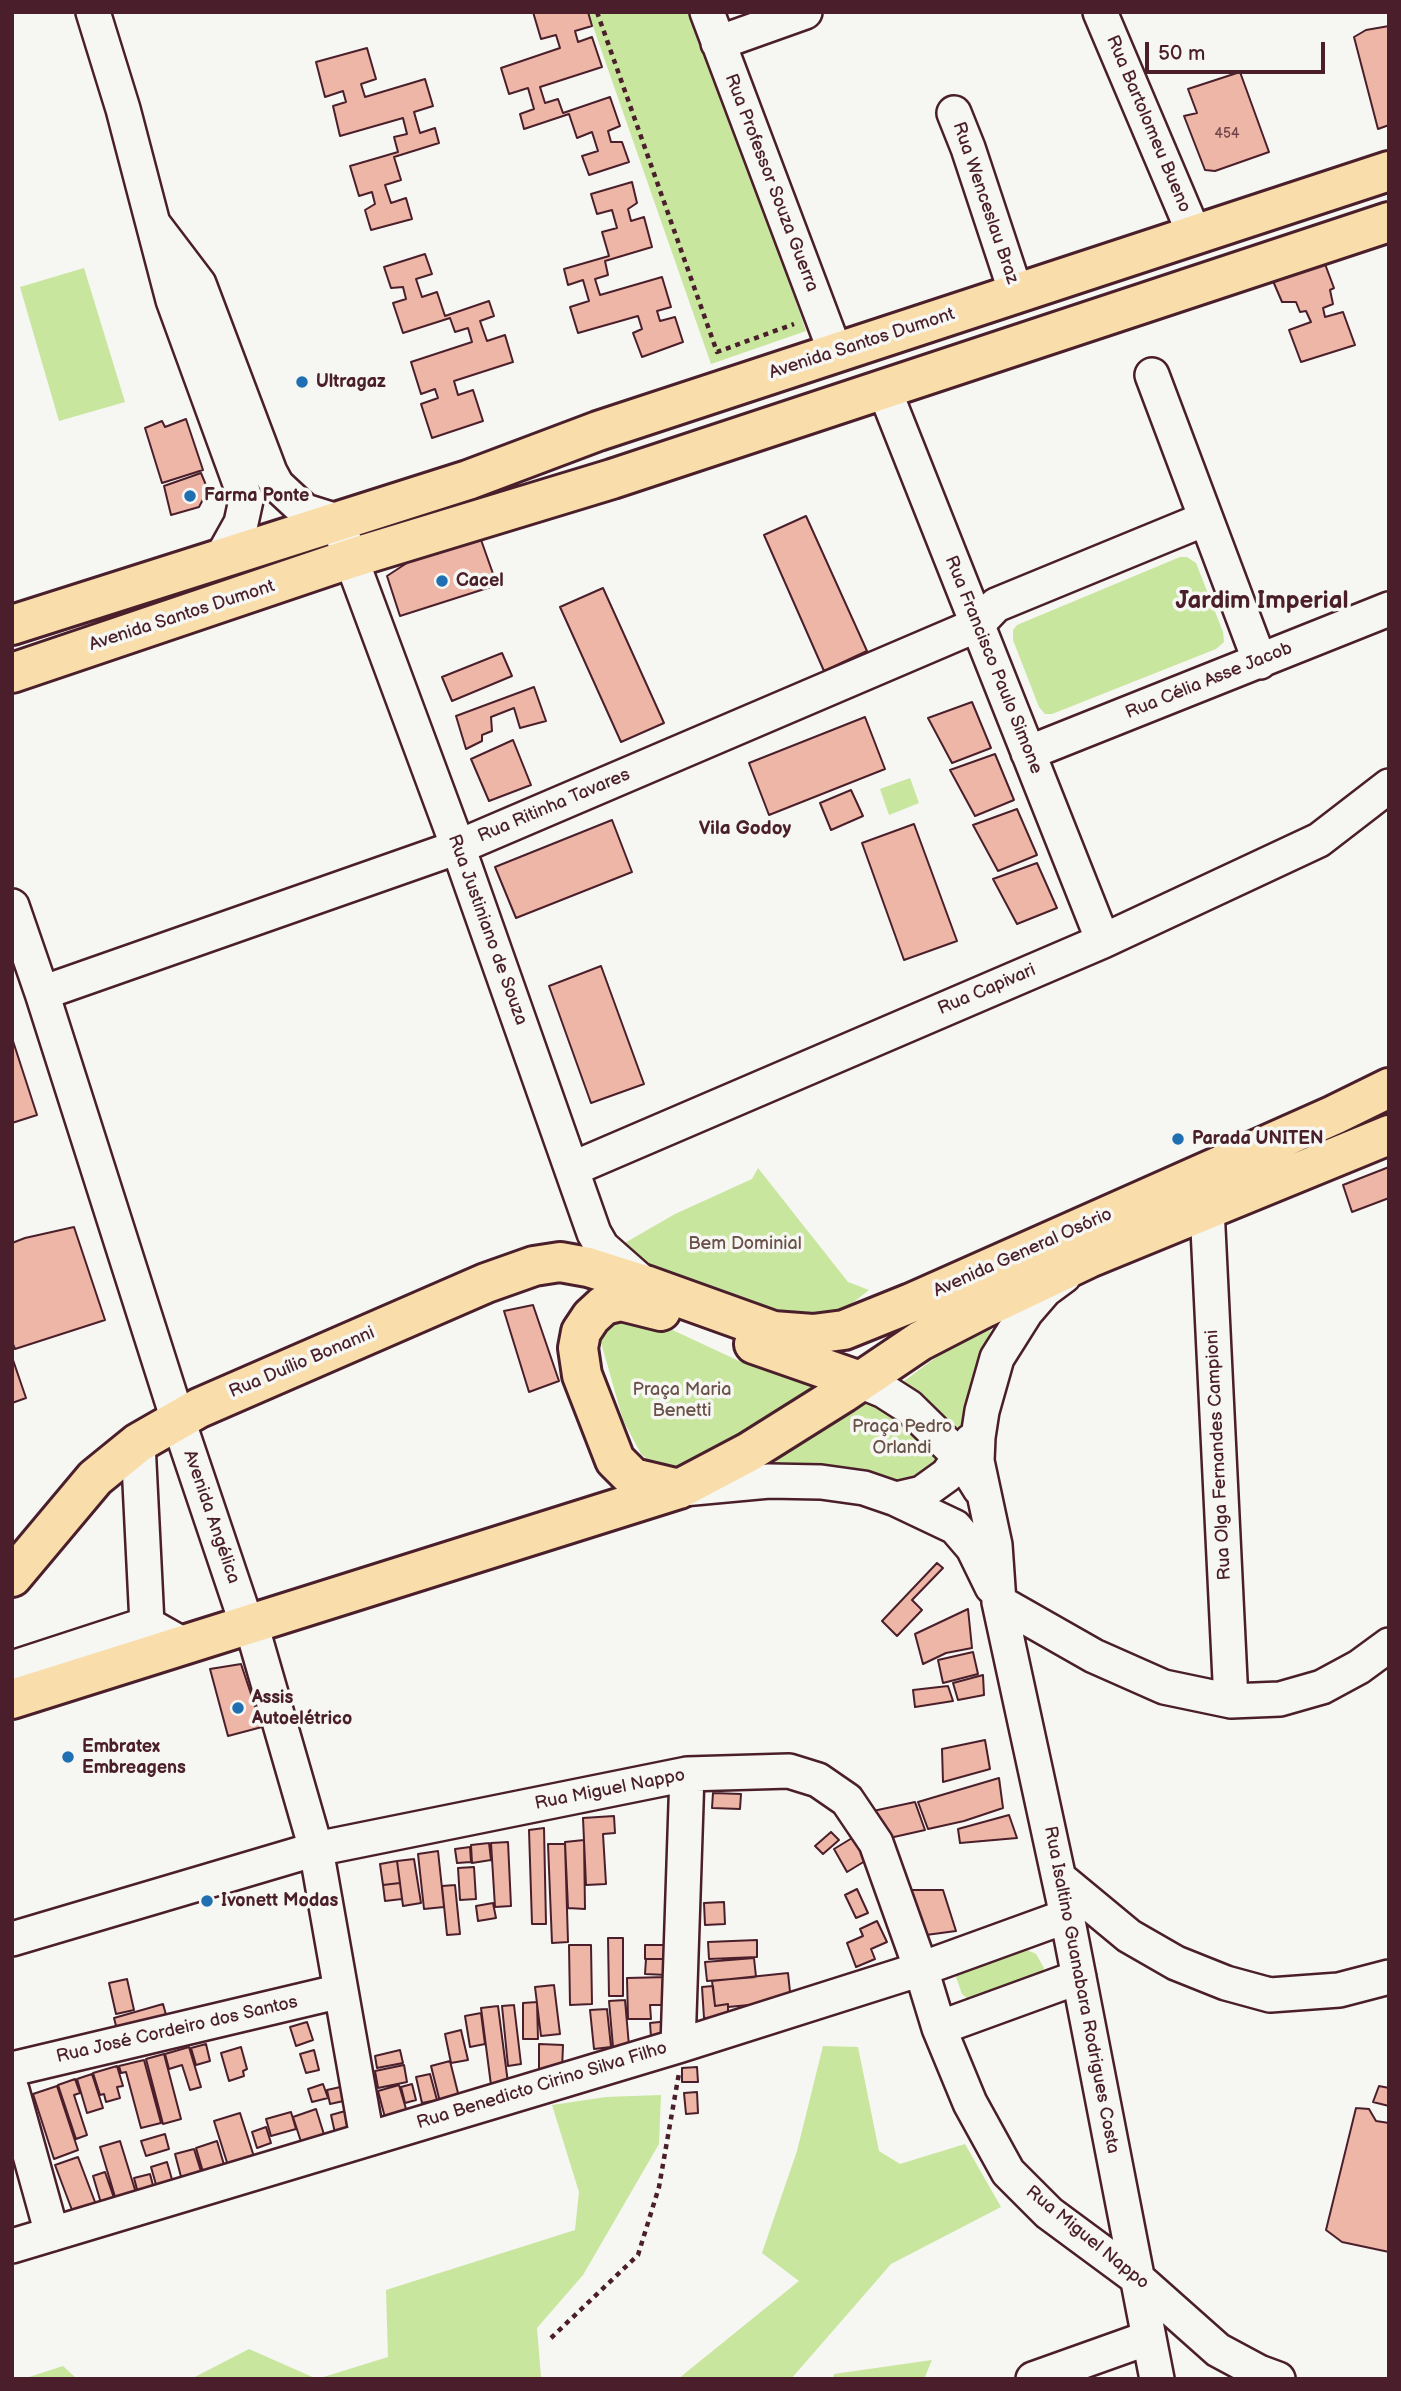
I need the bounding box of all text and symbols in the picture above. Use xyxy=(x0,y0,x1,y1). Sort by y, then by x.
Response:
scale bar xyxy=(1149,28,1329,72)
street label: Rua Bartolomeu Bueno xyxy=(1101,32,1195,216)
text: 50 m xyxy=(1158,41,1205,66)
street label: Rua Professor Souza Guerra xyxy=(719,71,823,295)
street label: Rua Wenceslau Braz xyxy=(947,119,1023,287)
house number: 454 xyxy=(1214,126,1240,142)
street label: Avenida Santos Dumont xyxy=(767,304,957,384)
place label: Ultragaz xyxy=(316,371,386,393)
marker: Ultragaz xyxy=(294,374,310,390)
place label: Farma Ponte xyxy=(204,485,309,507)
marker: Farma Ponte xyxy=(182,488,198,504)
street label: Rua Francisco Paulo Simone xyxy=(939,553,1047,777)
place label: Cacel xyxy=(456,570,504,592)
marker: Cacel xyxy=(434,573,450,589)
street label: Avenida Santos Dumont xyxy=(87,576,277,656)
district label: Jardim Imperial xyxy=(1175,588,1349,616)
street label: Rua Célia Asse Jacob xyxy=(1123,638,1295,724)
street label: Rua Ritinha Tavares xyxy=(475,764,633,848)
district label: Vila Godoy xyxy=(699,818,791,840)
street label: Rua Justiniano de Souza xyxy=(442,832,532,1028)
street label: Rua Capivari xyxy=(935,960,1039,1020)
place label: Parada UNITEN xyxy=(1192,1128,1324,1150)
marker: Parada UNITEN xyxy=(1170,1131,1186,1147)
street label: Avenida General Osório xyxy=(930,1204,1116,1302)
park label: Bem Dominial xyxy=(688,1233,802,1255)
street label: Rua Duílio Bonanni xyxy=(226,1323,378,1403)
street label: Rua Olga Fernandes Campioni xyxy=(1202,1329,1236,1581)
park label: Praça Maria Benetti xyxy=(633,1379,731,1422)
park label: Praça Pedro Orlandi xyxy=(852,1416,952,1458)
street label: Avenida Angélica xyxy=(178,1447,244,1587)
place label: Assis Autoelétrico xyxy=(252,1687,352,1730)
marker: Assis Autoelétrico xyxy=(230,1700,246,1716)
place label: Embratex Embreagens xyxy=(82,1736,186,1778)
marker: Embratex Embreagens xyxy=(60,1749,76,1765)
street label: Rua Miguel Nappo xyxy=(533,1765,687,1815)
street label: Rua Isaltino Guanabara Rodrigues Costa xyxy=(1039,1824,1123,2156)
place label: Ivonett Modas xyxy=(221,1890,338,1912)
marker: Ivonett Modas xyxy=(199,1893,215,1909)
street label: Rua José Cordeiro dos Santos xyxy=(54,1992,300,2068)
street label: Rua Benedicto Cirino Silva Filho xyxy=(414,2038,670,2134)
street label: Rua Miguel Nappo xyxy=(1021,2182,1153,2294)

